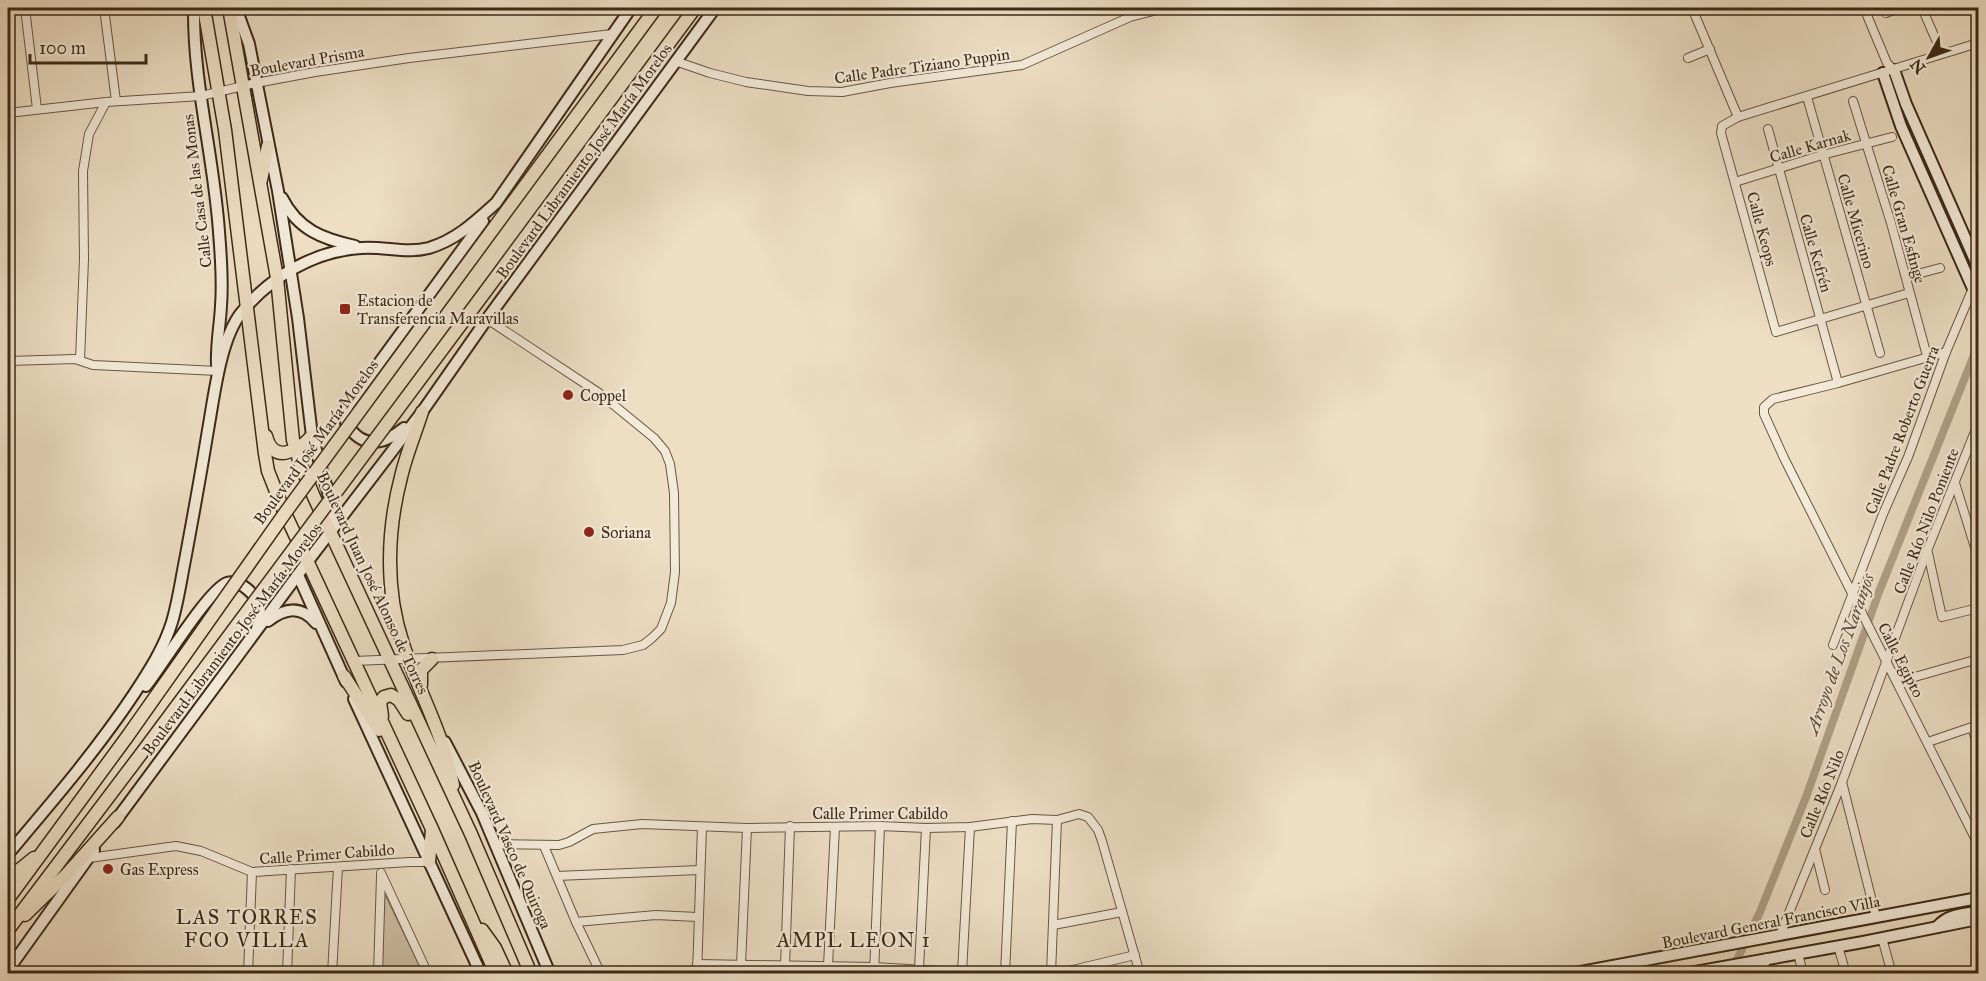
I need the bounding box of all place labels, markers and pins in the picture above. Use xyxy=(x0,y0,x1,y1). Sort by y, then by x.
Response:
place label: Estacion de Transferencia Maravillas xyxy=(357,291,519,328)
marker: Estacion de Transferencia Maravillas xyxy=(338,302,352,316)
place label: Coppel xyxy=(580,386,627,405)
marker: Coppel xyxy=(561,388,575,402)
place label: Soriana xyxy=(601,523,651,542)
marker: Soriana xyxy=(582,525,596,539)
place label: Gas Express xyxy=(120,860,199,879)
marker: Gas Express xyxy=(101,862,115,876)

